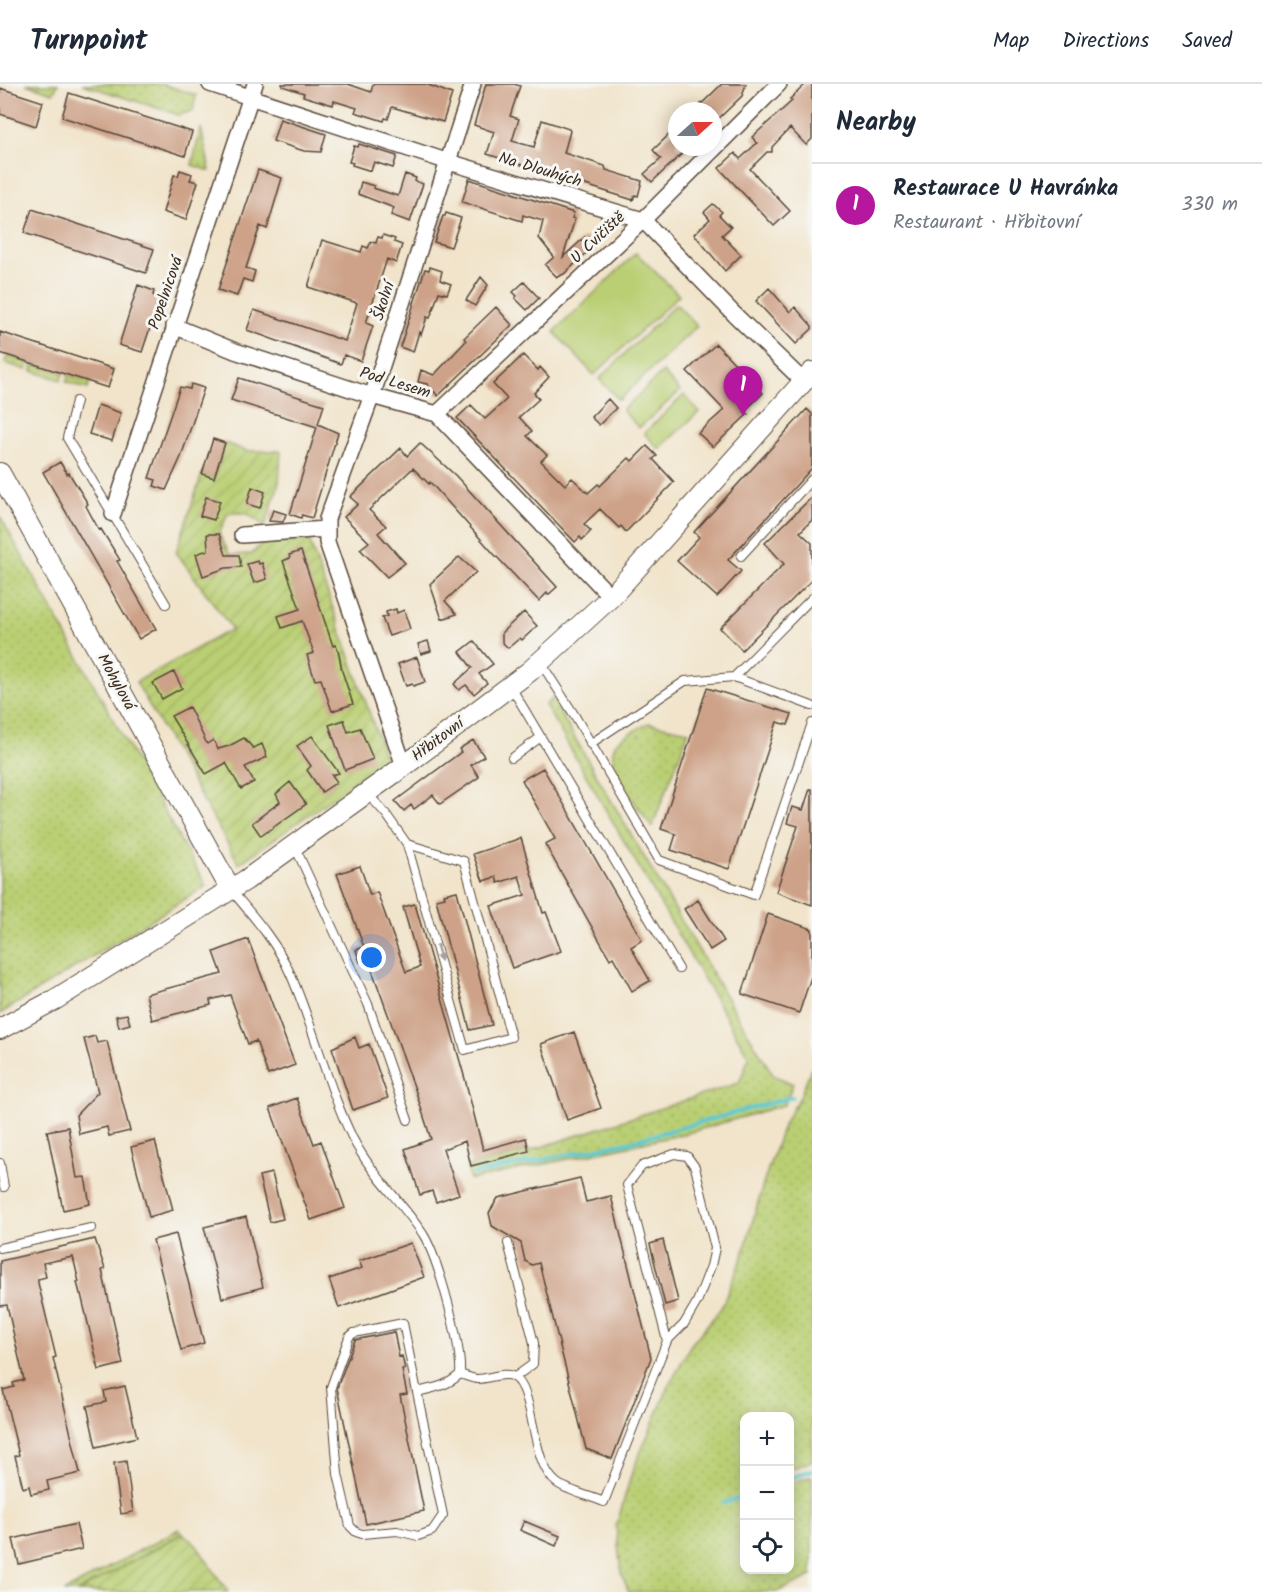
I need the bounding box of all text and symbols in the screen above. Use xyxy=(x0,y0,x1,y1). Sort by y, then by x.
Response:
text: Turnpoint xyxy=(30,19,148,64)
text: Map xyxy=(993,25,1029,58)
text: Directions xyxy=(1062,25,1149,58)
text: Saved xyxy=(1182,25,1232,58)
north arrow xyxy=(668,102,722,156)
text: Nearby xyxy=(836,102,916,144)
street label: Na Dlouhých xyxy=(495,146,585,194)
text: Restaurace U Havránka xyxy=(893,172,1118,207)
text: 1 xyxy=(852,189,859,221)
text: 330 m xyxy=(1181,189,1238,221)
street label: U Cvičiště xyxy=(565,205,632,270)
text: Restaurant · Hřbitovní xyxy=(893,207,1080,239)
street label: Popelnicová xyxy=(142,252,191,333)
street label: Školní xyxy=(366,276,403,324)
street label: Pod Lesem xyxy=(356,360,434,406)
pin: 1 xyxy=(724,366,762,416)
street label: Mohylová xyxy=(90,649,143,716)
street label: Hřbitovní xyxy=(406,710,471,768)
your location xyxy=(357,943,386,972)
one-way arrow xyxy=(434,944,444,962)
map controls xyxy=(740,1412,794,1574)
button: + xyxy=(740,1412,794,1466)
button: − xyxy=(740,1466,794,1520)
button: locate xyxy=(740,1520,794,1574)

